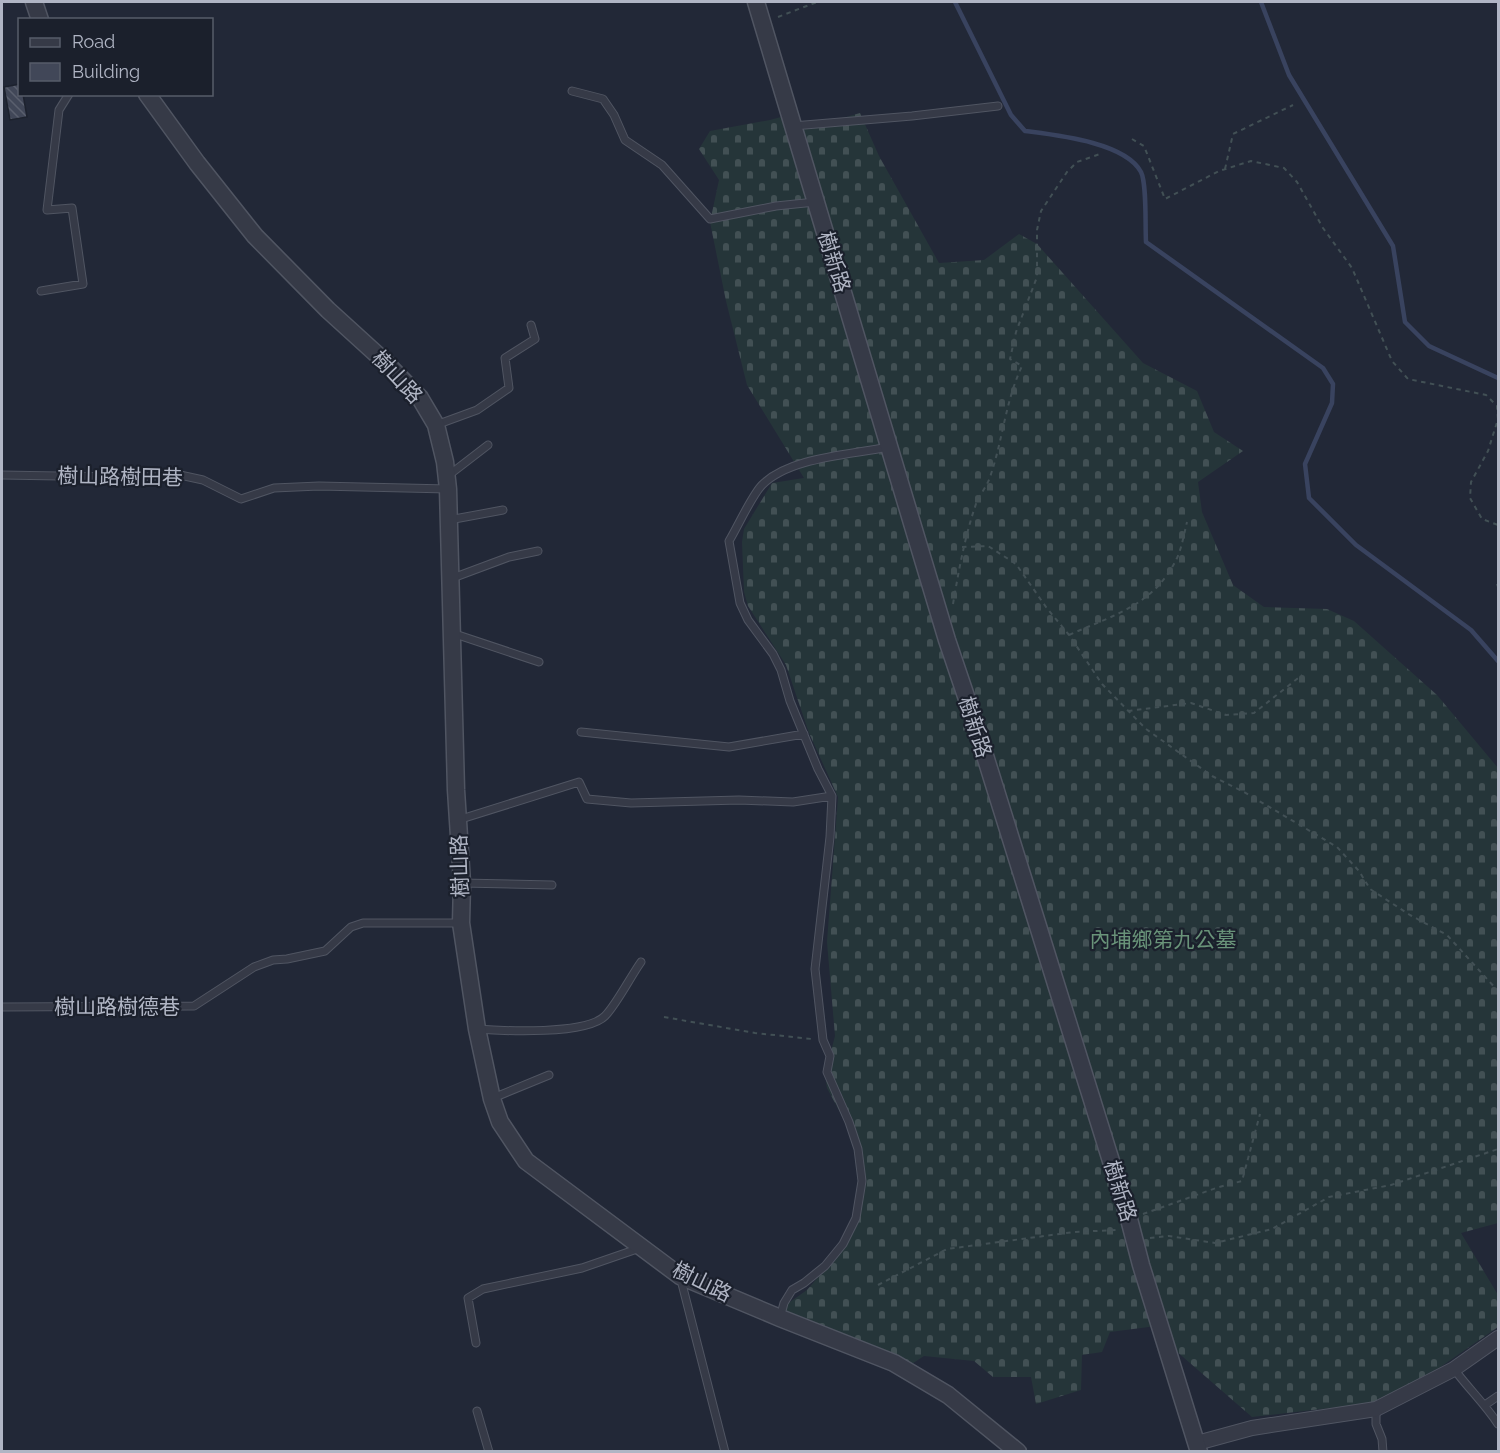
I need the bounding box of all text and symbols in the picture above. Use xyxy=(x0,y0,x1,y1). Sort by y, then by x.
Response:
legend xyxy=(18,18,213,96)
text: Road xyxy=(72,31,115,52)
text: Building xyxy=(72,61,140,82)
street label: 樹新路 xyxy=(813,228,856,296)
street label: 樹山路 xyxy=(367,345,428,408)
street label: 樹山路樹田巷 xyxy=(57,463,183,490)
street label: 樹新路 xyxy=(954,693,997,761)
street label: 樹山路 xyxy=(446,834,473,898)
park label: 內埔鄉第九公墓 xyxy=(1090,927,1237,952)
street label: 樹山路樹德巷 xyxy=(54,994,180,1019)
street label: 樹新路 xyxy=(1099,1157,1142,1225)
street label: 樹山路 xyxy=(668,1257,736,1307)

